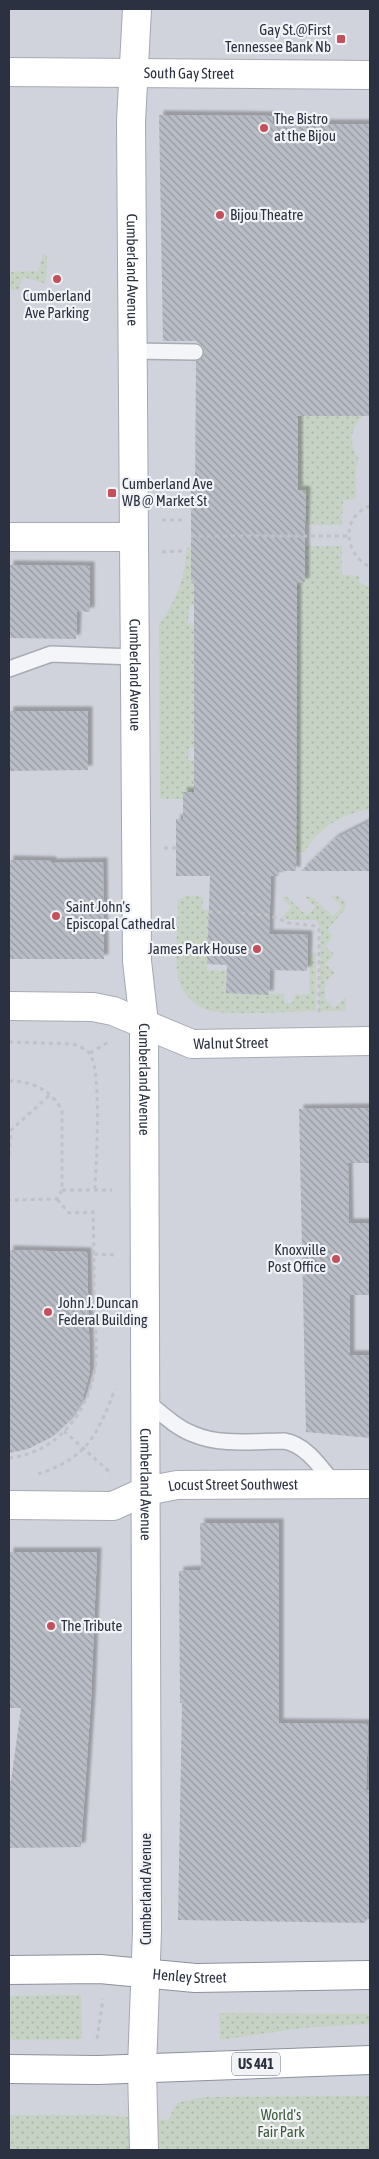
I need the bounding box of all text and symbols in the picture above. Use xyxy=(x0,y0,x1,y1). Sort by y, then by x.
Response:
place label: Gay St.@First Tennessee Bank Nb xyxy=(225,21,331,55)
marker: Gay St.@First Tennessee Bank Nb xyxy=(335,33,347,45)
street label: South Gay Street xyxy=(144,64,234,82)
place label: The Bistro at the Bijou xyxy=(274,110,336,144)
marker: The Bistro at the Bijou xyxy=(258,122,270,134)
place label: Bijou Theatre xyxy=(230,206,303,223)
marker: Bijou Theatre xyxy=(214,209,226,221)
street label: Cumberland Avenue xyxy=(124,214,141,326)
marker: Cumberland Ave Parking xyxy=(51,273,63,285)
place label: Cumberland Ave Parking xyxy=(23,287,91,321)
place label: Cumberland Ave WB @ Market St xyxy=(122,475,213,509)
marker: Cumberland Ave WB @ Market St xyxy=(106,487,118,499)
street label: Cumberland Avenue xyxy=(127,619,144,731)
place label: Saint John's Episcopal Cathedral xyxy=(66,898,175,932)
marker: Saint John's Episcopal Cathedral xyxy=(50,910,62,922)
place label: James Park House xyxy=(148,940,247,957)
marker: James Park House xyxy=(251,943,263,955)
street label: Cumberland Avenue xyxy=(136,1023,153,1136)
street label: Walnut Street xyxy=(193,1034,269,1052)
place label: Knoxville Post Office xyxy=(267,1241,326,1275)
marker: Knoxville Post Office xyxy=(330,1253,342,1265)
place label: John J. Duncan Federal Building xyxy=(58,1294,148,1328)
marker: John J. Duncan Federal Building xyxy=(42,1306,54,1318)
street label: Cumberland Avenue xyxy=(137,1428,155,1541)
street label: Locust Street Southwest xyxy=(167,1475,298,1495)
place label: The Tribute xyxy=(61,1617,123,1634)
marker: The Tribute xyxy=(45,1620,57,1632)
street label: Cumberland Avenue xyxy=(137,1833,154,1945)
street label: Henley Street xyxy=(152,1965,227,1986)
road number: US 441 xyxy=(232,2052,280,2076)
park label: World's Fair Park xyxy=(257,2106,305,2140)

